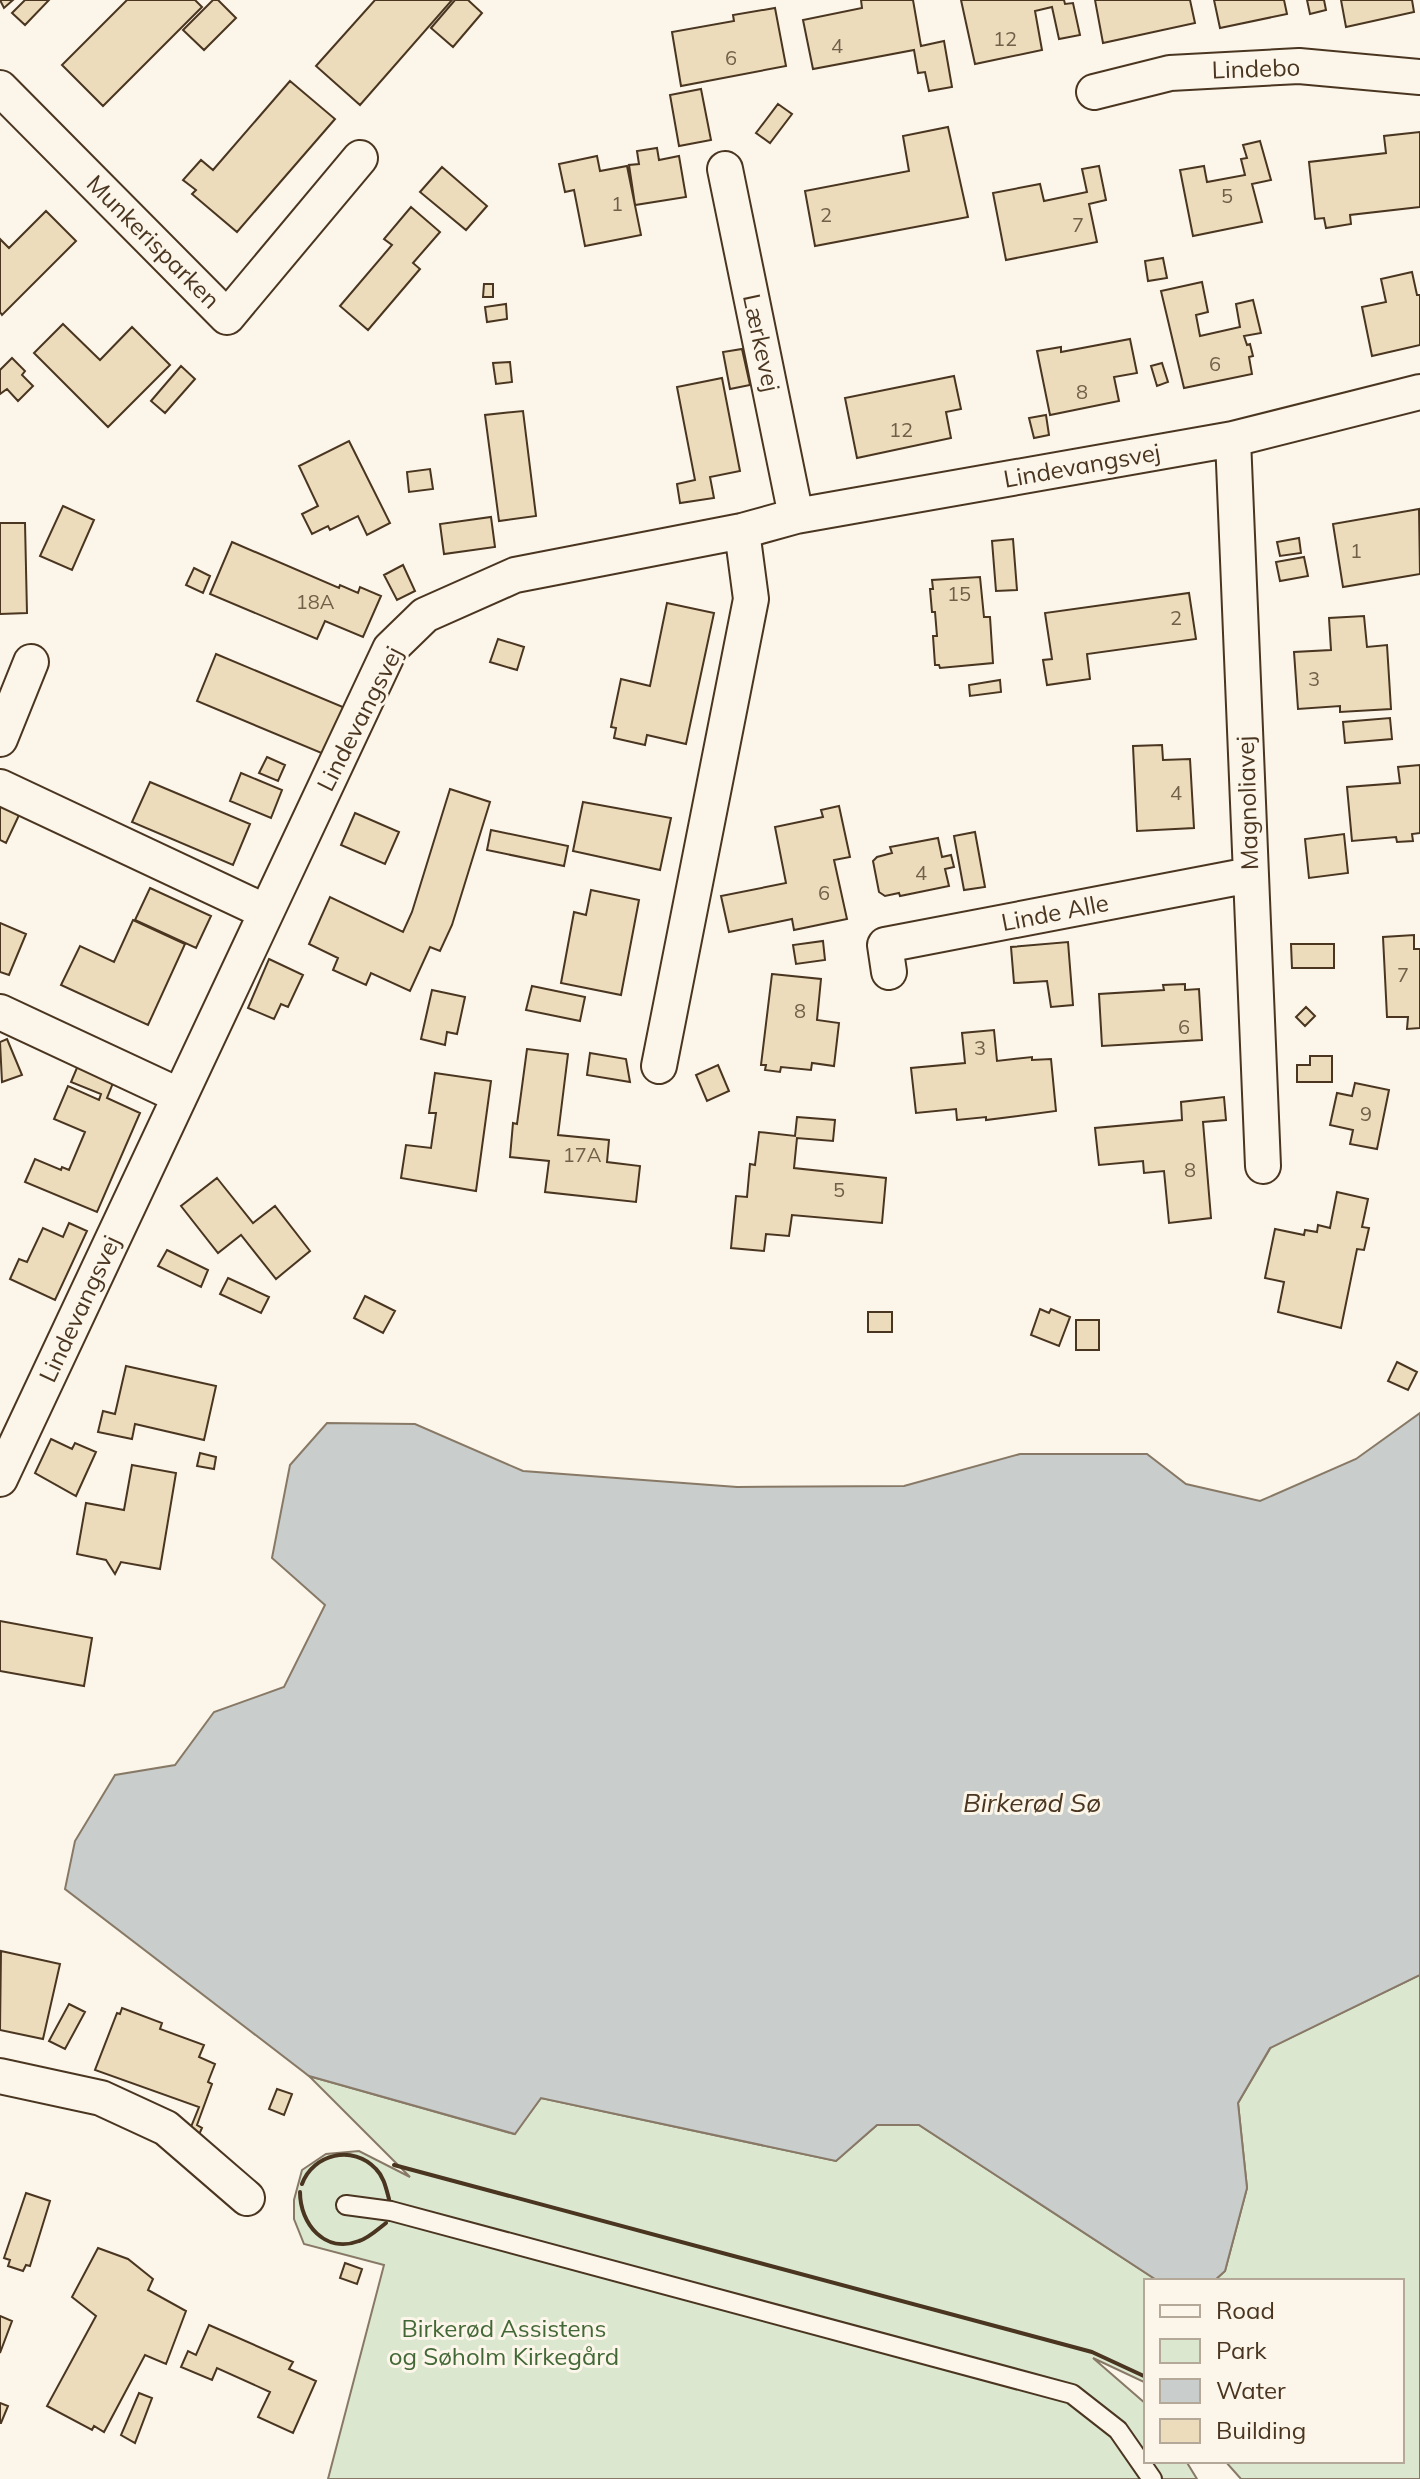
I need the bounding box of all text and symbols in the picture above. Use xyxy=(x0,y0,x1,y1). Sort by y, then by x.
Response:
house number: 12 xyxy=(993,26,1017,51)
house number: 4 xyxy=(831,33,843,58)
house number: 6 xyxy=(725,45,737,70)
street label: Lindebo xyxy=(1211,51,1301,85)
street label: Munkerisparken xyxy=(81,168,227,314)
house number: 5 xyxy=(1221,183,1233,208)
house number: 1 xyxy=(611,191,623,216)
house number: 2 xyxy=(820,202,832,227)
house number: 7 xyxy=(1072,212,1084,237)
street label: Lærkevej xyxy=(737,291,787,394)
house number: 6 xyxy=(1209,351,1221,376)
house number: 8 xyxy=(1076,379,1088,404)
house number: 12 xyxy=(889,417,913,442)
street label: Lindevangsvej xyxy=(1001,436,1163,494)
house number: 1 xyxy=(1350,538,1362,563)
house number: 15 xyxy=(947,581,971,606)
house number: 18A xyxy=(296,589,335,614)
house number: 2 xyxy=(1170,605,1182,630)
street label: Lindevangsvej xyxy=(310,641,408,796)
house number: 3 xyxy=(1308,666,1320,691)
street label: Magnoliavej xyxy=(1230,735,1264,871)
house number: 4 xyxy=(1170,780,1182,805)
house number: 4 xyxy=(915,860,927,885)
house number: 6 xyxy=(818,880,830,905)
street label: Linde Alle xyxy=(999,887,1111,937)
house number: 7 xyxy=(1397,962,1409,987)
house number: 8 xyxy=(794,998,806,1023)
house number: 6 xyxy=(1178,1014,1190,1039)
house number: 3 xyxy=(974,1035,986,1060)
house number: 9 xyxy=(1360,1101,1372,1126)
house number: 17A xyxy=(563,1142,602,1167)
house number: 8 xyxy=(1184,1157,1196,1182)
house number: 5 xyxy=(833,1177,845,1202)
street label: Lindevangsvej xyxy=(32,1230,126,1387)
water label: Birkerød Sø xyxy=(963,1786,1101,1819)
legend xyxy=(1144,2279,1404,2463)
text: Road xyxy=(1216,2295,1275,2325)
park label: Birkerød Assistens og Søholm Kirkegård xyxy=(389,2313,619,2371)
text: Park xyxy=(1216,2335,1267,2365)
text: Water xyxy=(1216,2375,1286,2405)
text: Building xyxy=(1216,2415,1306,2445)

